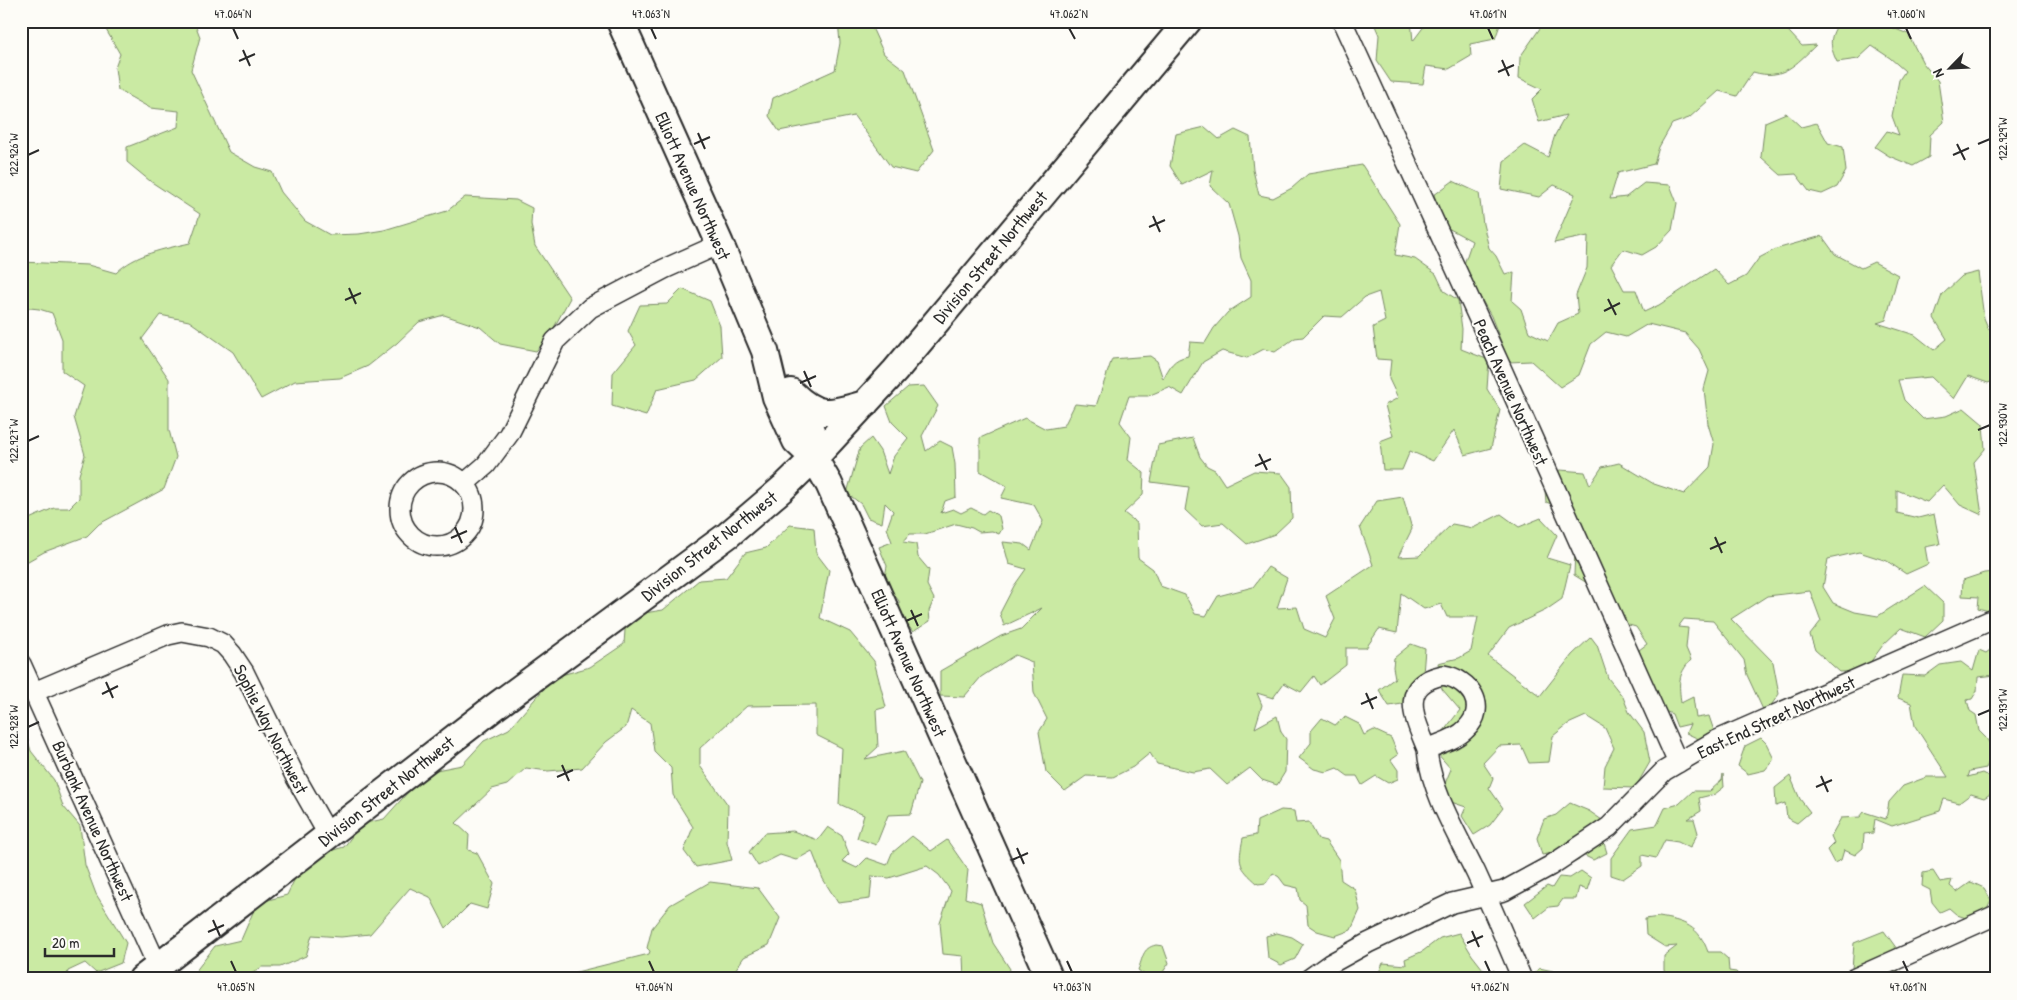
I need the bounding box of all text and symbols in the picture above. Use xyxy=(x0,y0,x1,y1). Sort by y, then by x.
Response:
text: 47.064°N xyxy=(215,5,251,22)
text: 47.063°N xyxy=(632,5,670,22)
text: 47.062°N xyxy=(1050,5,1088,22)
text: 47.061°N xyxy=(1470,5,1506,22)
text: 47.060°N xyxy=(1887,5,1925,22)
north arrow xyxy=(1924,42,1974,92)
text: N xyxy=(1927,66,1948,81)
street label: Elliott Avenue Northwest xyxy=(649,108,737,265)
text: 122.929°W xyxy=(1994,117,2011,160)
text: 122.926°W xyxy=(5,133,22,177)
street label: Division Street Northwest xyxy=(927,185,1054,329)
street label: Peach Avenue Northwest xyxy=(1468,315,1555,470)
text: 122.930°W xyxy=(1994,403,2011,447)
text: 122.927°W xyxy=(5,418,22,463)
street label: Division Street Northwest xyxy=(636,484,783,607)
street label: Elliott Avenue Northwest xyxy=(865,585,953,742)
street label: Sophie Way Northwest xyxy=(228,660,315,799)
street label: East End Street Northwest xyxy=(1693,669,1860,765)
text: 122.931°W xyxy=(1994,688,2011,731)
text: 122.928°W xyxy=(5,705,22,749)
street label: Division Street Northwest xyxy=(313,729,460,852)
street label: Burbank Avenue Northwest xyxy=(46,737,140,906)
scale bar xyxy=(45,925,114,957)
text: 20 m xyxy=(52,932,79,953)
text: 47.065°N xyxy=(217,978,255,995)
text: 47.064°N xyxy=(636,978,672,995)
text: 47.063°N xyxy=(1053,978,1091,995)
text: 47.062°N xyxy=(1471,978,1509,995)
text: 47.061°N xyxy=(1890,978,1926,995)

